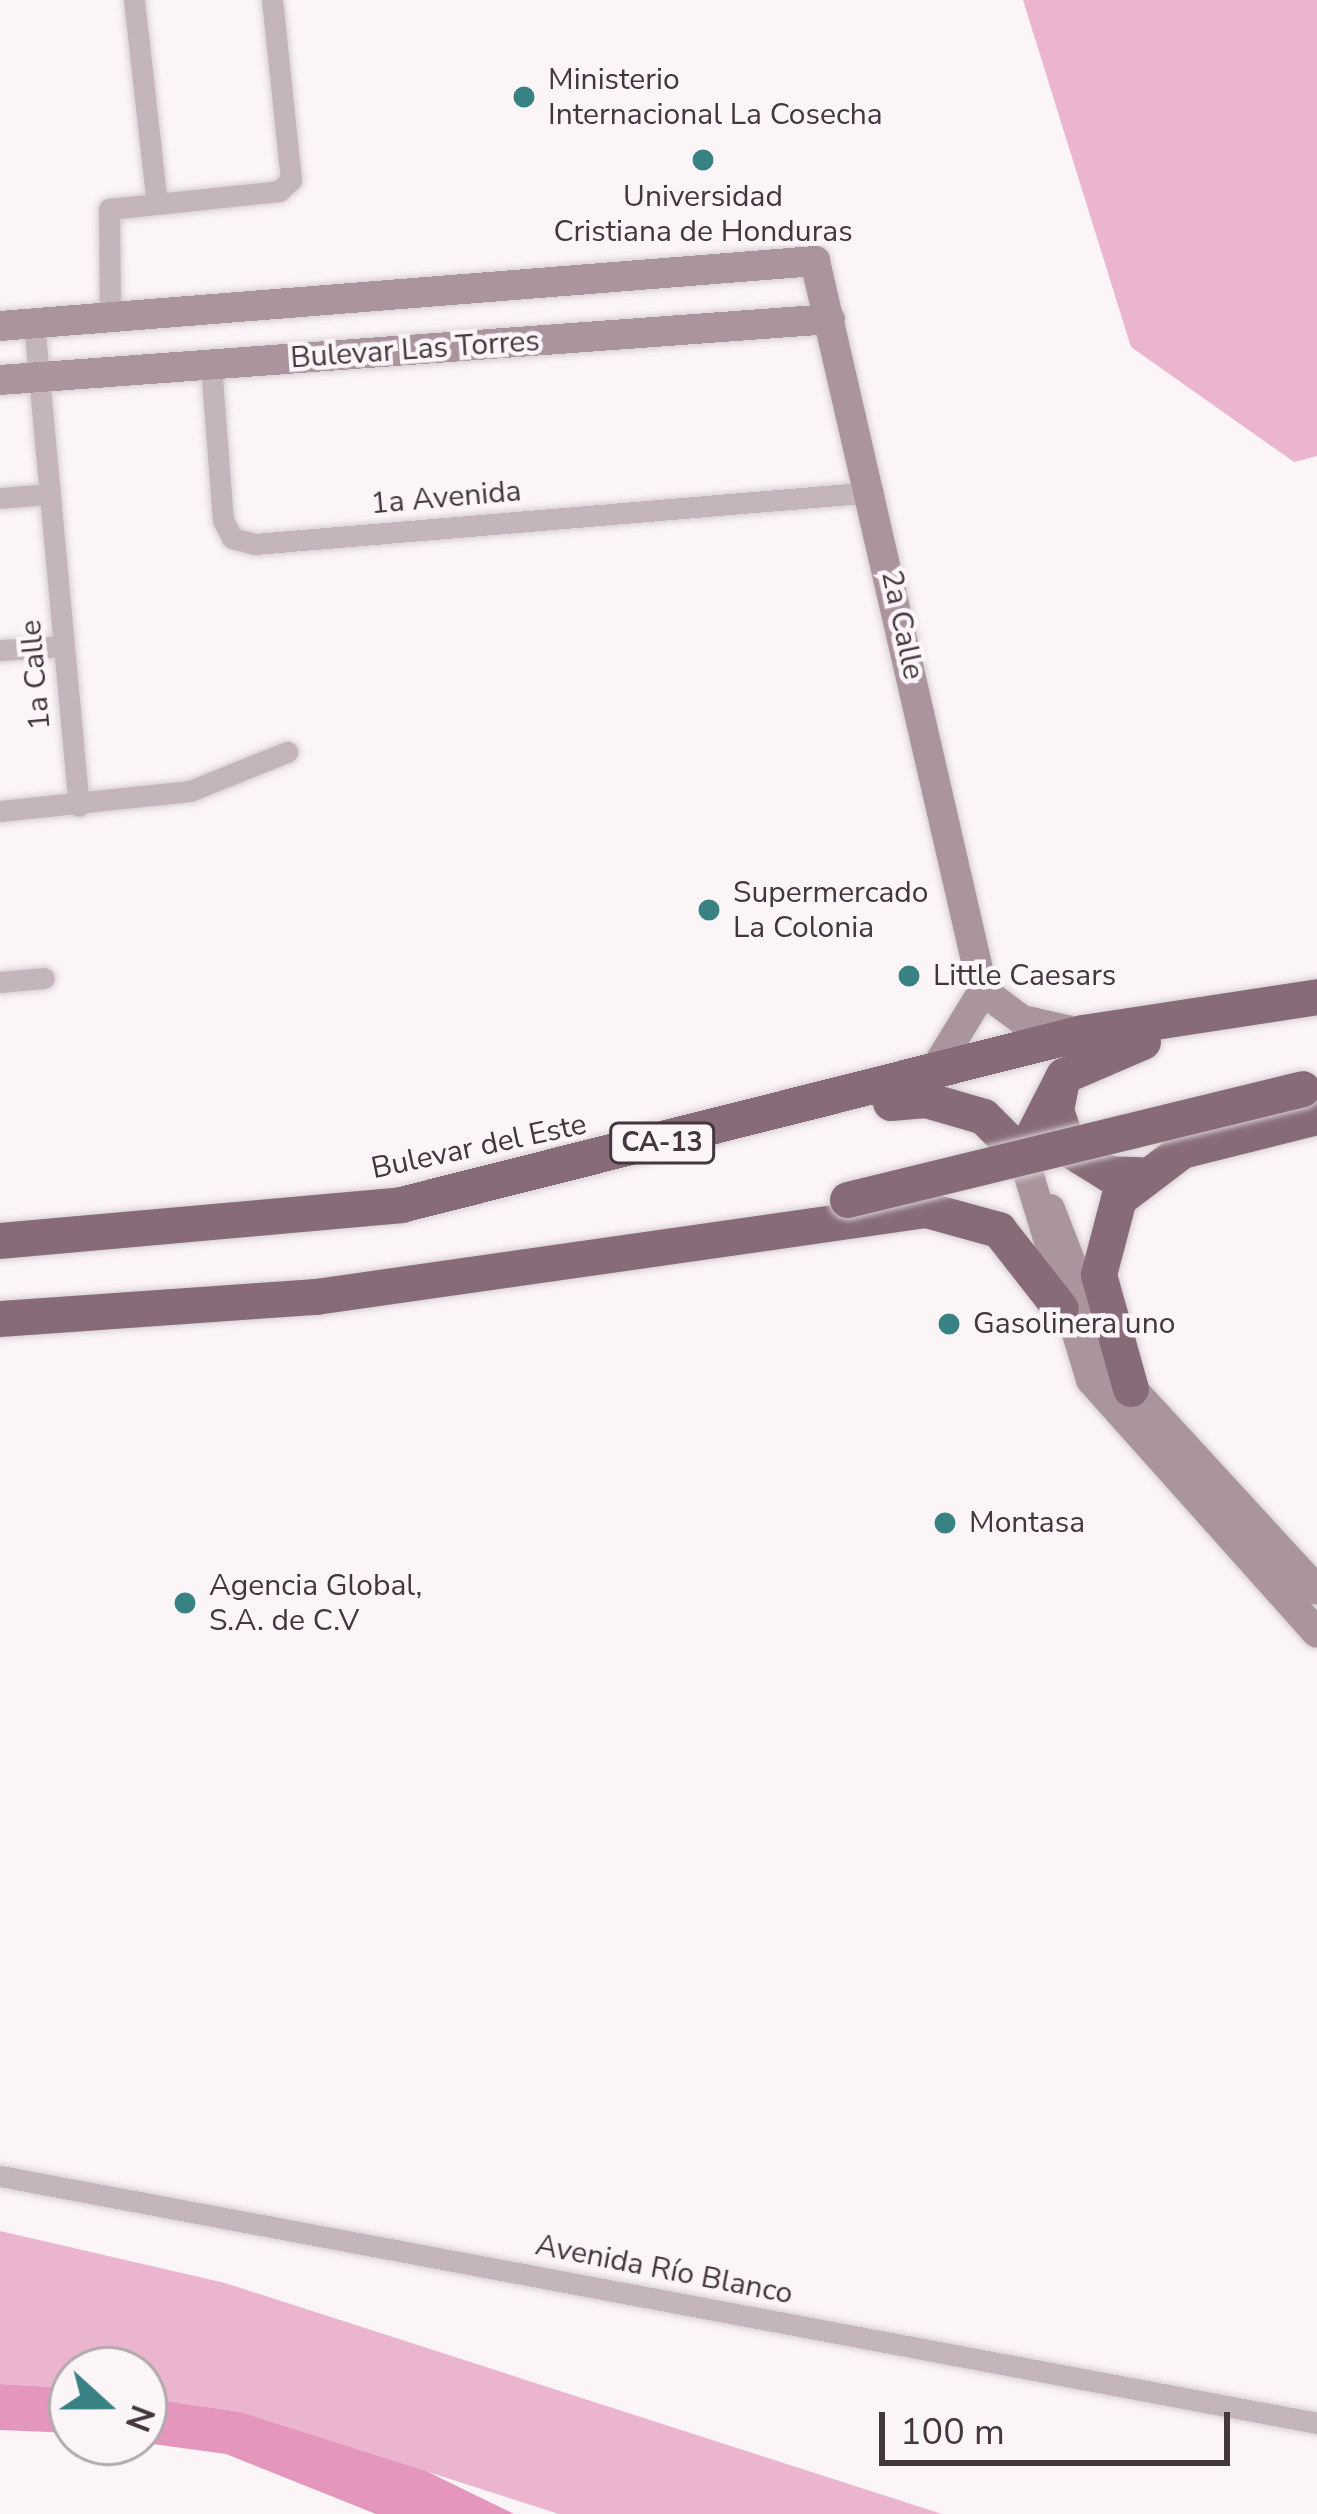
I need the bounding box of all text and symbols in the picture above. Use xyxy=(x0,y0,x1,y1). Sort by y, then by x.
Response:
place label: Ministerio Internacional La Cosecha xyxy=(548,62,883,132)
marker: Ministerio Internacional La Cosecha xyxy=(511,84,537,110)
marker: Universidad Cristiana de Honduras xyxy=(690,147,716,173)
place label: Universidad Cristiana de Honduras xyxy=(553,179,853,250)
street label: Bulevar Las Torres xyxy=(289,323,541,377)
street label: 1a Avenida xyxy=(369,473,523,523)
street label: 2a Calle xyxy=(873,567,931,683)
street label: 1a Calle xyxy=(13,618,59,732)
place label: Supermercado La Colonia xyxy=(733,875,928,946)
marker: Supermercado La Colonia xyxy=(696,897,722,923)
place label: Little Caesars xyxy=(933,958,1116,994)
marker: Little Caesars xyxy=(896,963,922,989)
street label: Bulevar del Este xyxy=(368,1107,590,1187)
road number: CA-13 xyxy=(608,1122,716,1164)
place label: Gasolinera uno xyxy=(973,1306,1175,1342)
marker: Gasolinera uno xyxy=(936,1311,962,1337)
place label: Montasa xyxy=(969,1505,1085,1541)
marker: Montasa xyxy=(932,1510,958,1536)
place label: Agencia Global, S.A. de C.V xyxy=(209,1568,422,1638)
marker: Agencia Global, S.A. de C.V xyxy=(172,1590,198,1616)
street label: Avenida Río Blanco xyxy=(532,2227,796,2313)
north arrow xyxy=(48,2346,168,2466)
scale bar xyxy=(885,2388,1236,2462)
text: N xyxy=(114,2398,165,2438)
text: 100 m xyxy=(900,2408,1005,2457)

